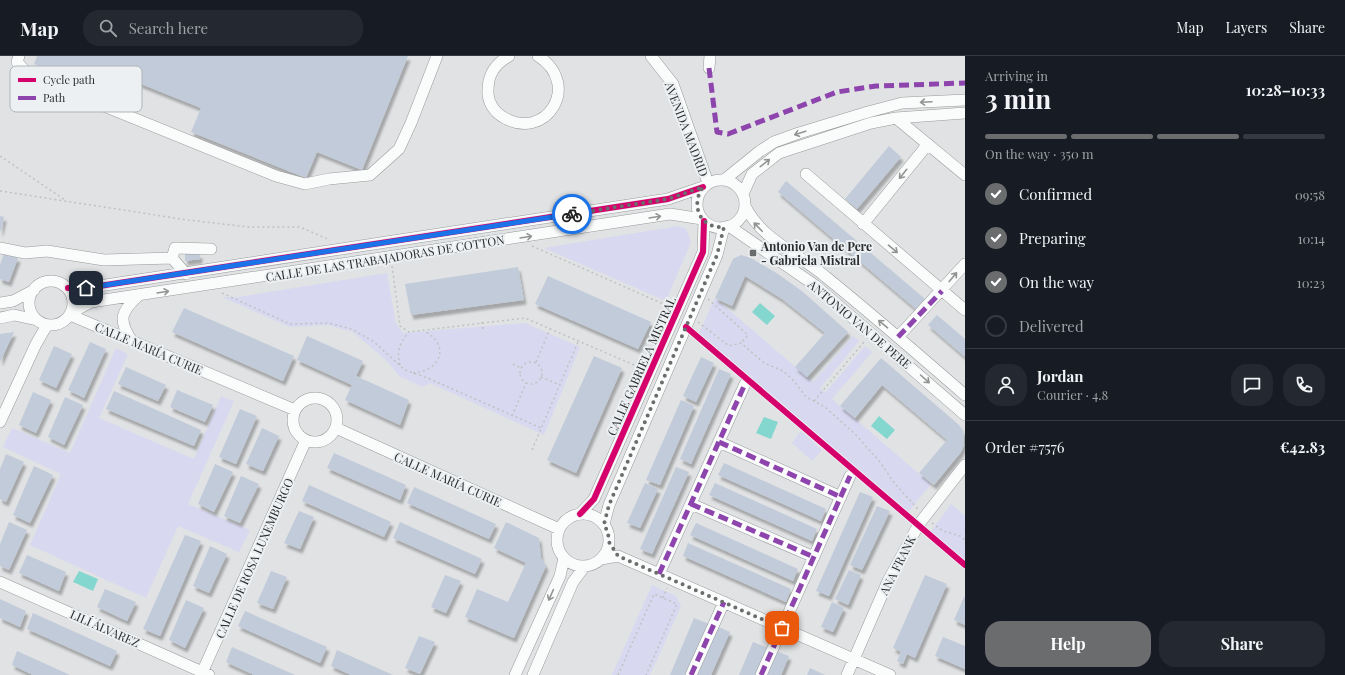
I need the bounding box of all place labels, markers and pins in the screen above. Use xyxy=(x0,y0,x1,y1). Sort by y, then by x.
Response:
place label: Antonio Van de Pere - Gabriela Mistral xyxy=(760,238,872,268)
marker: Antonio Van de Pere - Gabriela Mistral xyxy=(748,248,758,258)
pin xyxy=(69,271,103,305)
pin xyxy=(765,611,799,645)

